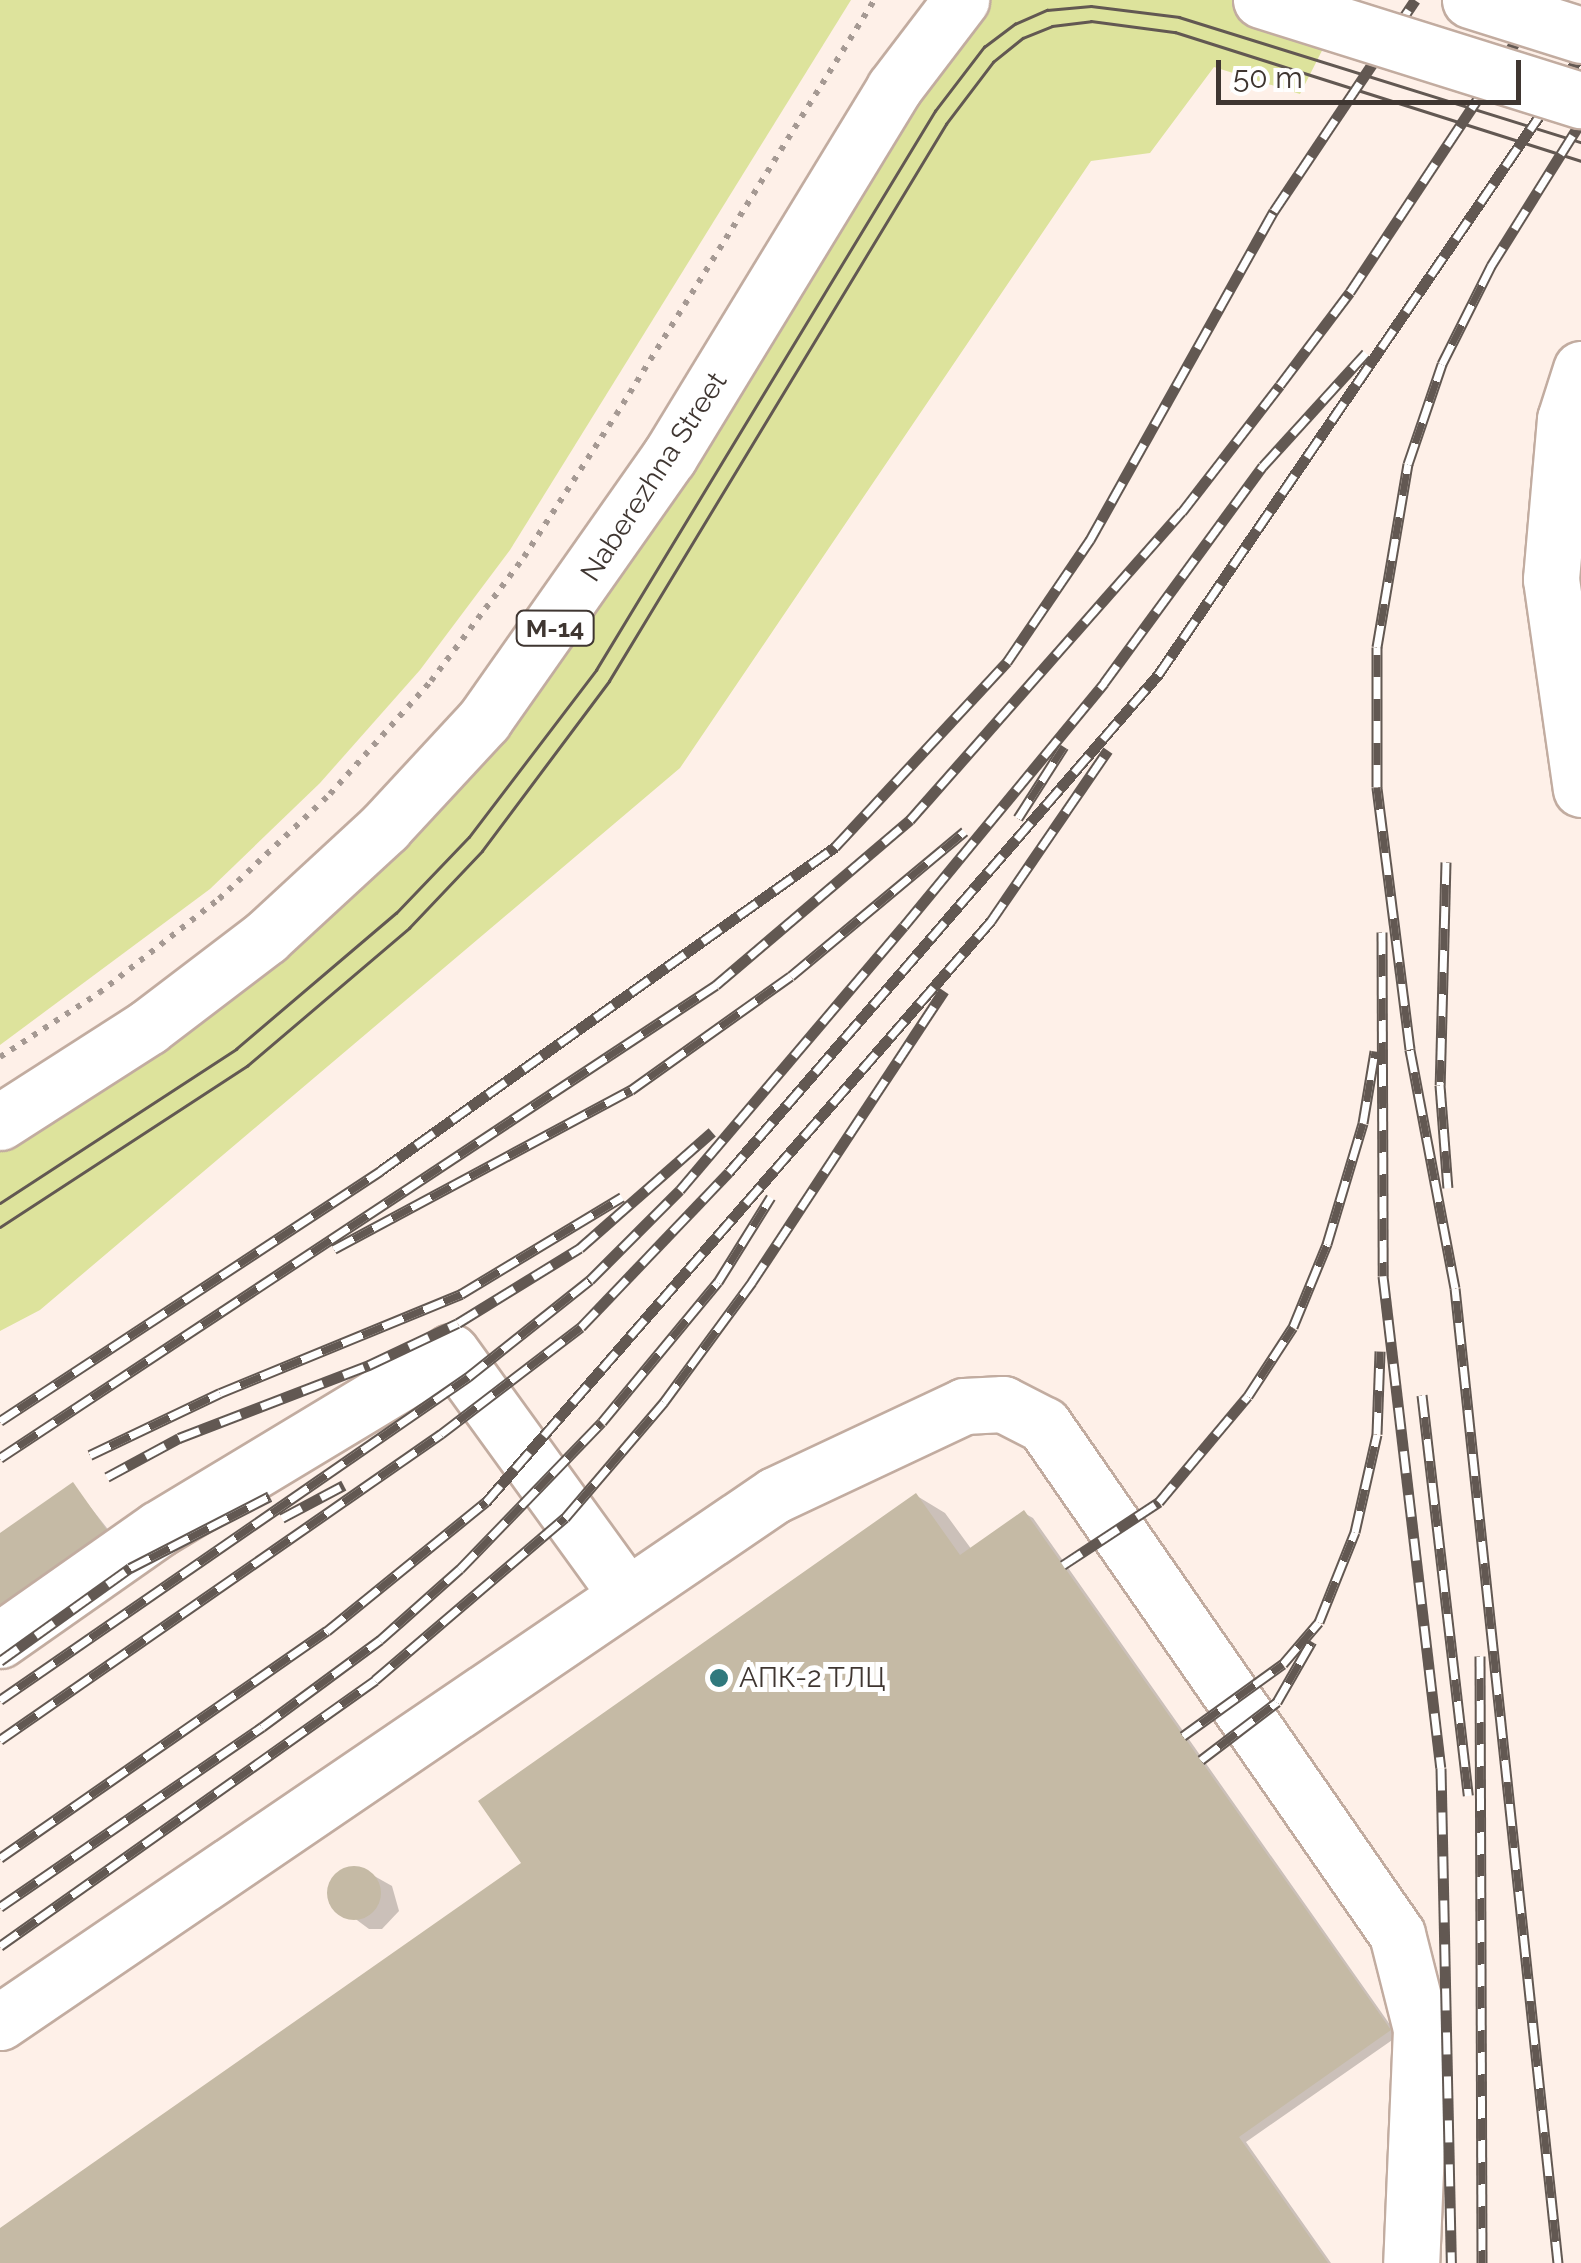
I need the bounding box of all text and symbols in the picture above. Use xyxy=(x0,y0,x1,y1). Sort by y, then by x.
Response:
scale bar xyxy=(1221,40,1526,102)
text: 50 m xyxy=(1233,60,1303,95)
street label: Naberezhna Street xyxy=(574,366,734,588)
road number: М-14 xyxy=(515,608,595,648)
place label: АПК-2 ТЛЦ xyxy=(739,1661,887,1695)
marker: АПК-2 ТЛЦ xyxy=(708,1667,730,1689)

